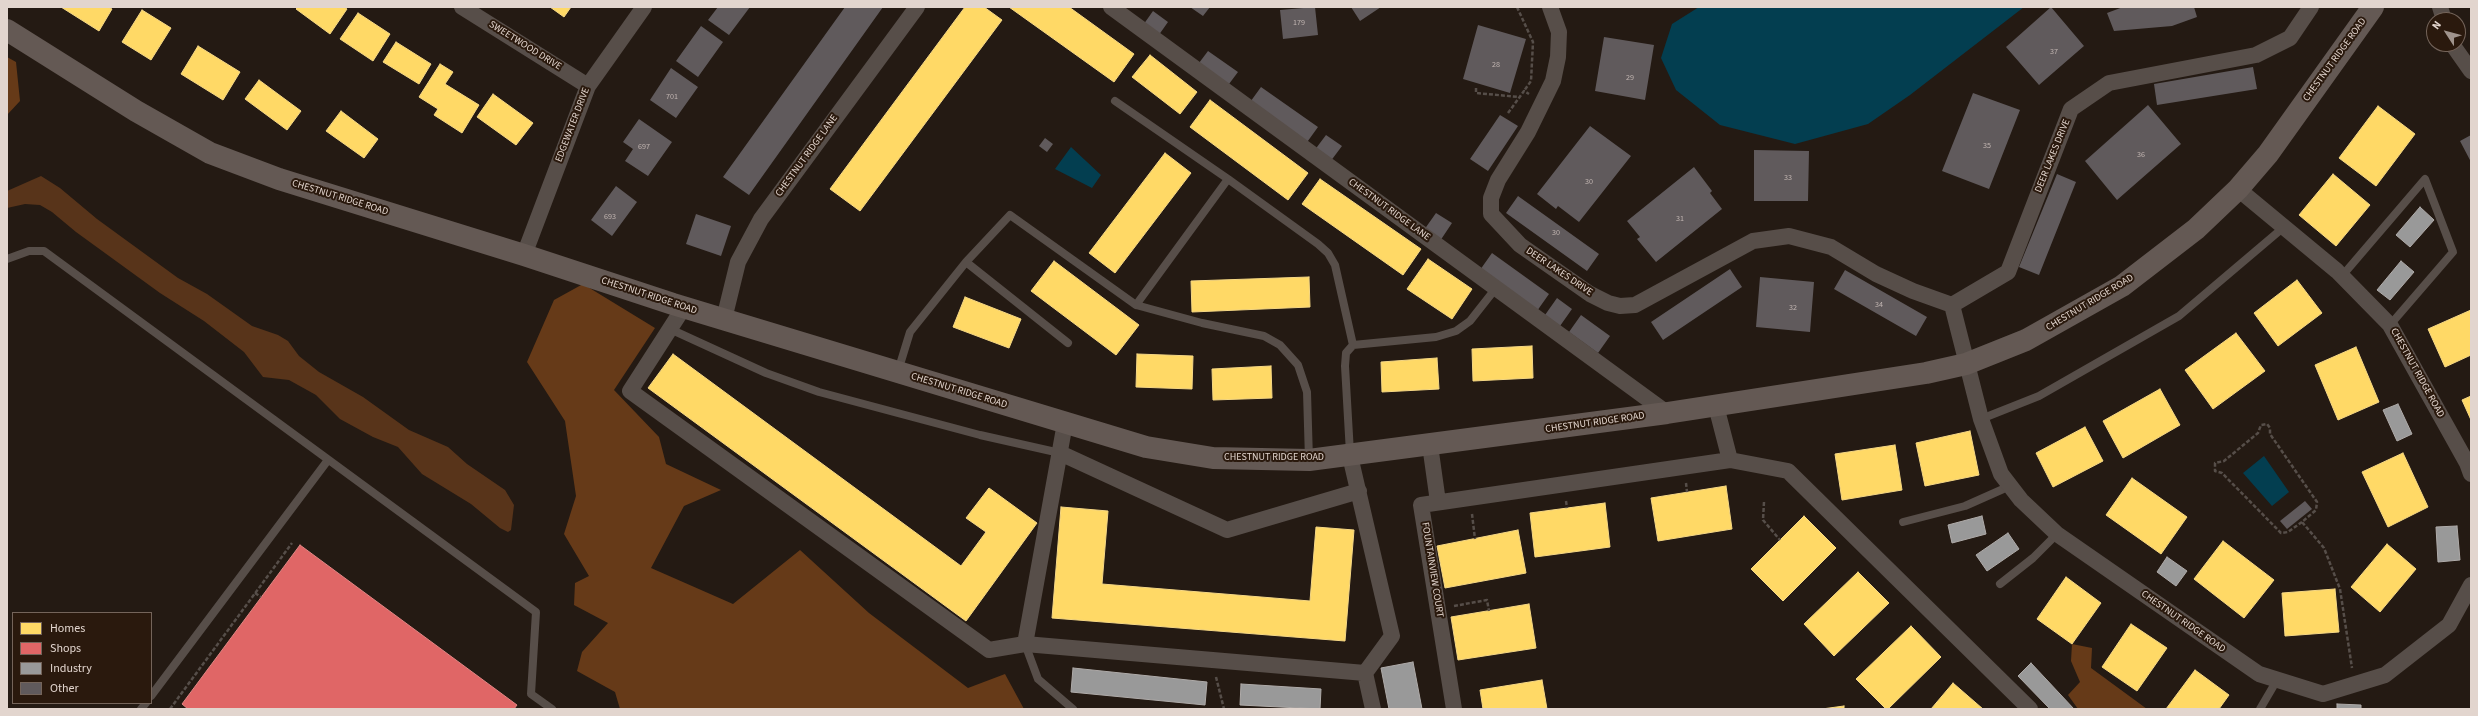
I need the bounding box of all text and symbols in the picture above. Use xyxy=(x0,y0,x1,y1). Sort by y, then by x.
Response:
north arrow xyxy=(2426,12,2466,52)
street label: CHESTNUT RIDGE ROAD xyxy=(2301,16,2369,104)
house number: 179 xyxy=(1293,18,1305,28)
text: N xyxy=(2428,18,2445,33)
street label: SWEETWOOD DRIVE xyxy=(487,19,563,73)
house number: 37 xyxy=(2050,47,2058,57)
house number: 28 xyxy=(1492,60,1500,70)
house number: 29 xyxy=(1626,73,1634,83)
street label: EDGEWATER DRIVE xyxy=(553,86,593,164)
house number: 701 xyxy=(666,92,678,102)
street label: CHESTNUT RIDGE LANE xyxy=(773,113,841,199)
street label: DEER LAKES DRIVE xyxy=(2033,118,2073,194)
house number: 35 xyxy=(1983,141,1991,151)
house number: 697 xyxy=(638,142,650,152)
house number: 36 xyxy=(2137,150,2145,160)
house number: 33 xyxy=(1784,173,1792,183)
street label: CHESTNUT RIDGE LANE xyxy=(1346,176,1432,244)
house number: 30 xyxy=(1585,177,1593,187)
street label: CHESTNUT RIDGE ROAD xyxy=(290,178,390,218)
house number: 693 xyxy=(604,212,616,222)
house number: 31 xyxy=(1676,214,1684,224)
house number: 30 xyxy=(1552,228,1560,238)
street label: DEER LAKES DRIVE xyxy=(1523,245,1595,299)
street label: CHESTNUT RIDGE ROAD xyxy=(2044,272,2136,334)
street label: CHESTNUT RIDGE ROAD xyxy=(600,275,698,317)
house number: 34 xyxy=(1875,300,1883,310)
house number: 32 xyxy=(1789,303,1797,313)
street label: CHESTNUT RIDGE ROAD xyxy=(2388,326,2446,420)
street label: CHESTNUT RIDGE ROAD xyxy=(909,371,1009,411)
street label: CHESTNUT RIDGE ROAD xyxy=(1545,410,1645,436)
street label: CHESTNUT RIDGE ROAD xyxy=(1224,452,1324,464)
street label: FOUNTAINVIEW COURT xyxy=(1419,522,1445,618)
street label: CHESTNUT RIDGE ROAD xyxy=(2139,588,2227,656)
legend xyxy=(12,612,152,704)
text: Homes xyxy=(50,620,85,637)
text: Shops xyxy=(50,640,81,657)
text: Industry xyxy=(50,660,92,677)
text: Other xyxy=(50,680,79,697)

